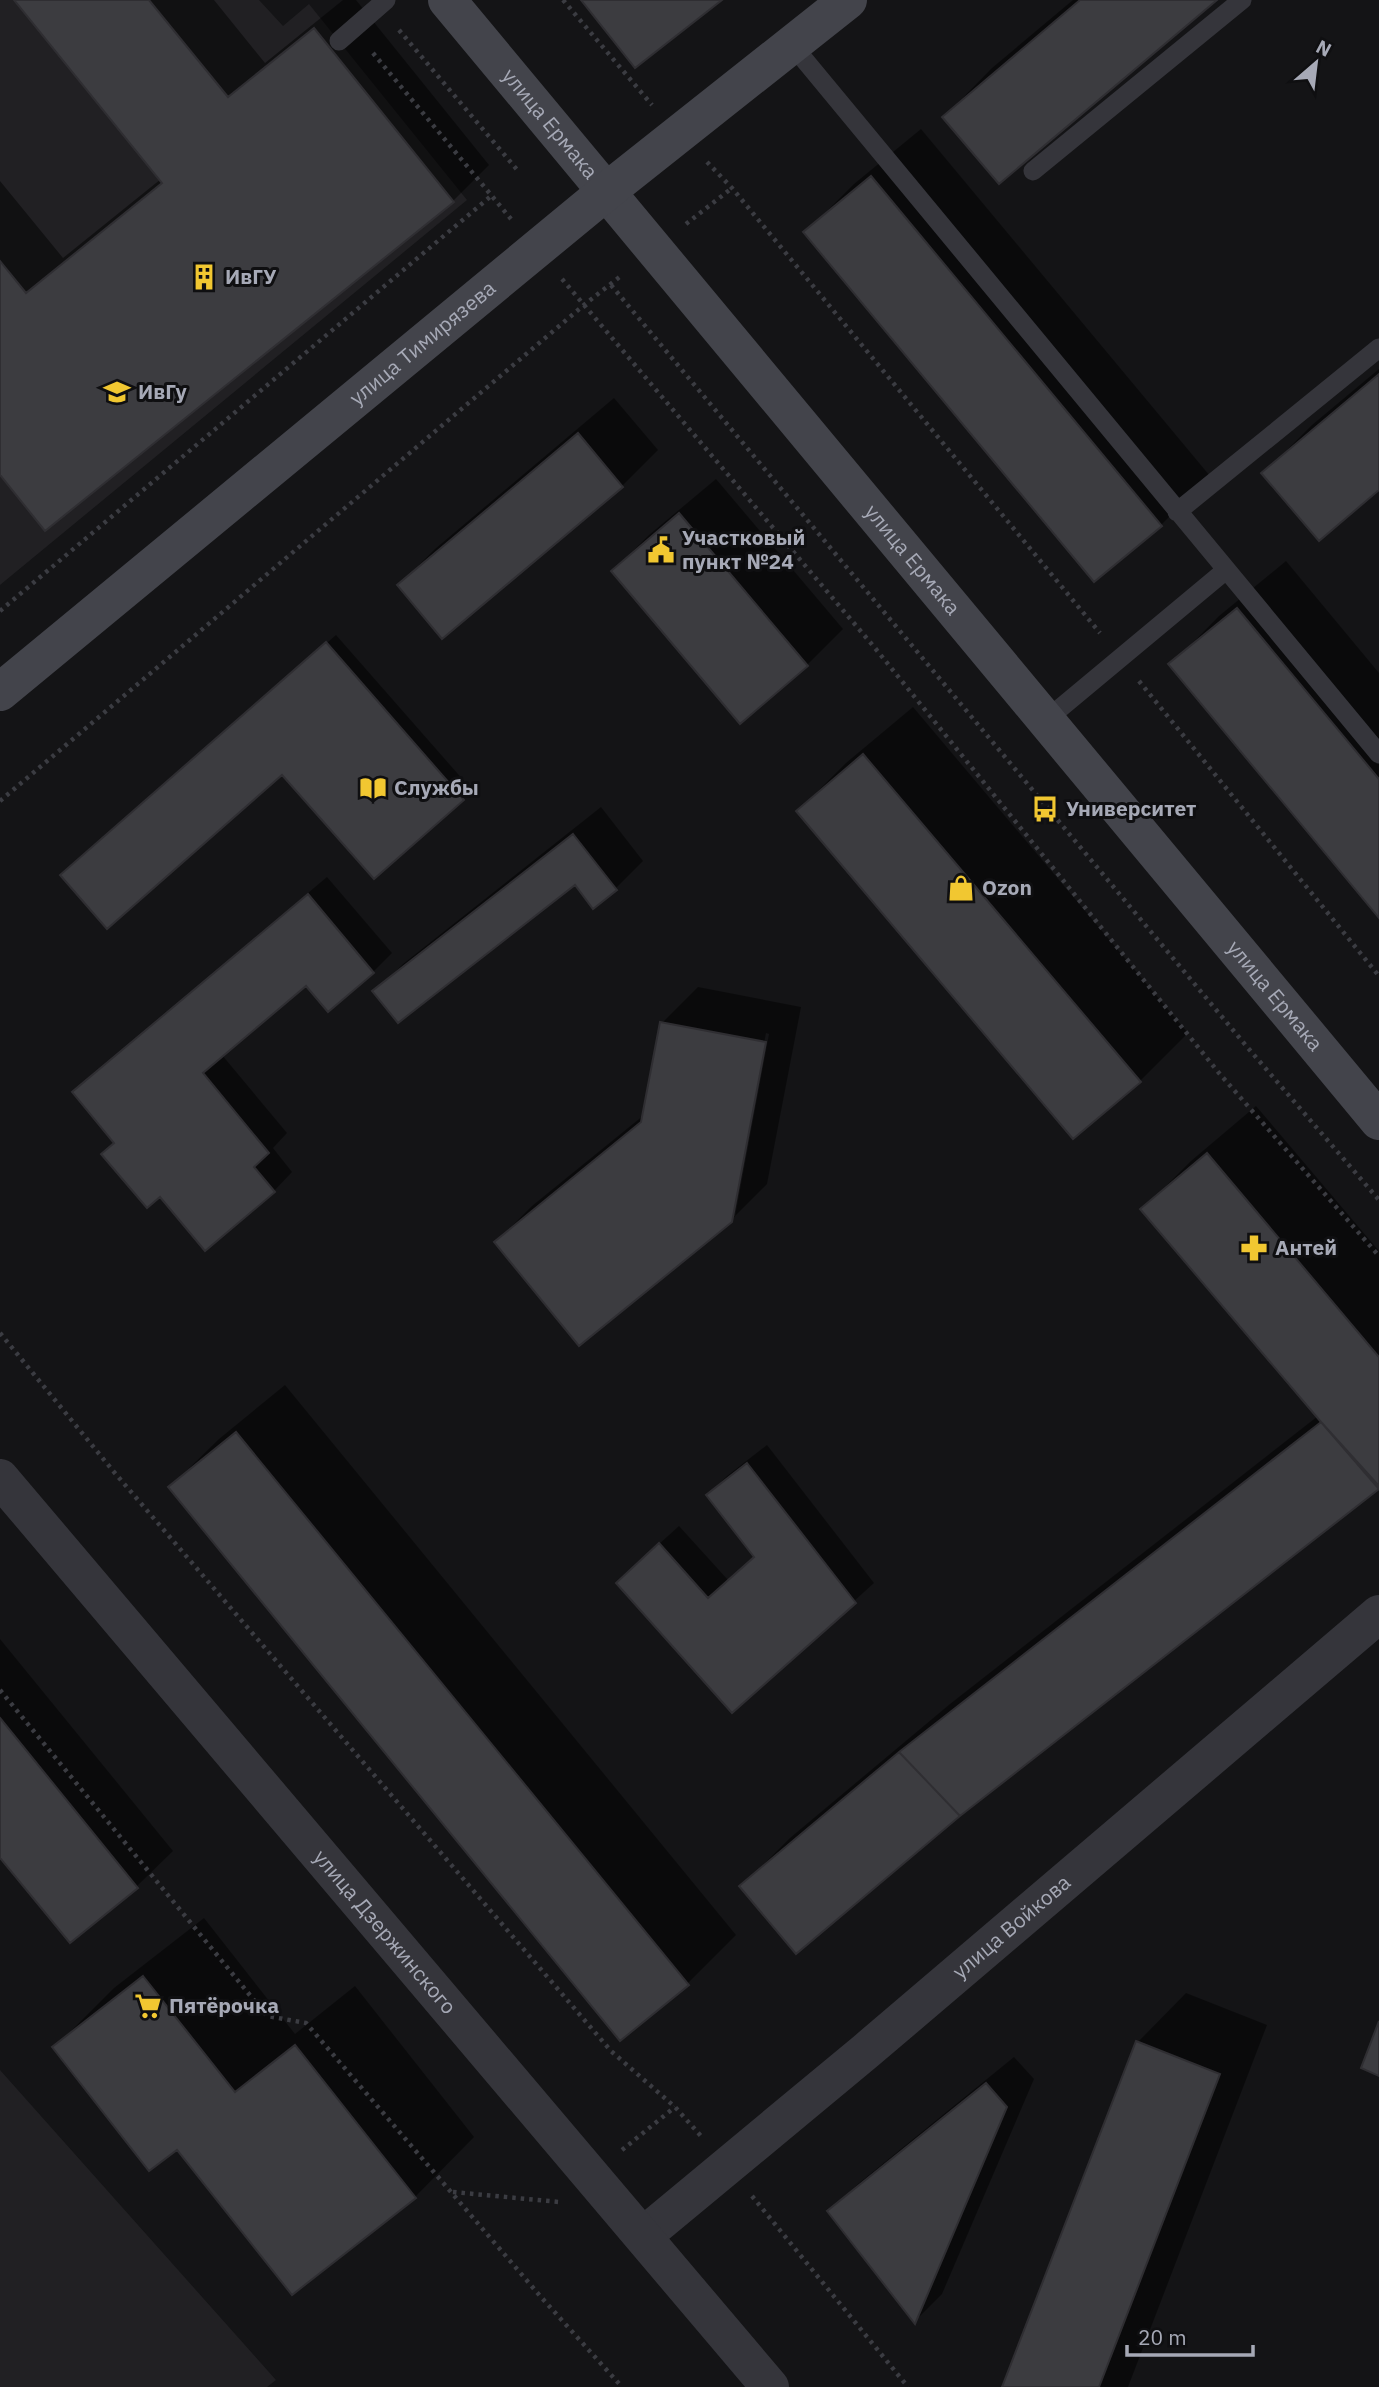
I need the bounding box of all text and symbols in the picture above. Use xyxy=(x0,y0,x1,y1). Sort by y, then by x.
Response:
north arrow xyxy=(1281,28,1351,98)
text: N xyxy=(1312,34,1336,62)
street label: улица Ермака xyxy=(496,62,605,184)
building icon: ИвГУ xyxy=(189,262,219,292)
place label: ИвГУ xyxy=(225,262,277,290)
street label: улица Тимирязева xyxy=(343,274,501,411)
school or university icon: ИвГу xyxy=(102,377,132,407)
place label: ИвГу xyxy=(138,377,187,405)
street label: улица Ермака xyxy=(859,498,967,620)
place label: Участковый пункт №24 xyxy=(682,523,805,575)
public building icon: Участковый пункт №24 xyxy=(646,535,676,565)
library icon: Службы xyxy=(358,773,388,803)
place label: Службы xyxy=(394,773,479,801)
bus stop icon: Университет xyxy=(1030,794,1060,824)
place label: Университет xyxy=(1066,794,1196,822)
shop icon: Ozon xyxy=(946,873,976,903)
place label: Ozon xyxy=(982,873,1032,901)
street label: улица Ермака xyxy=(1221,934,1330,1056)
pharmacy icon: Антей xyxy=(1239,1233,1269,1263)
place label: Антей xyxy=(1275,1233,1337,1261)
street label: улица Дзержинского xyxy=(308,1843,463,2020)
street label: улица Войкова xyxy=(946,1868,1076,1984)
supermarket icon: Пятёрочка xyxy=(133,1991,163,2021)
place label: Пятёрочка xyxy=(169,1991,279,2019)
scale bar xyxy=(1127,2314,1253,2358)
text: 20 m xyxy=(1138,2323,1187,2351)

